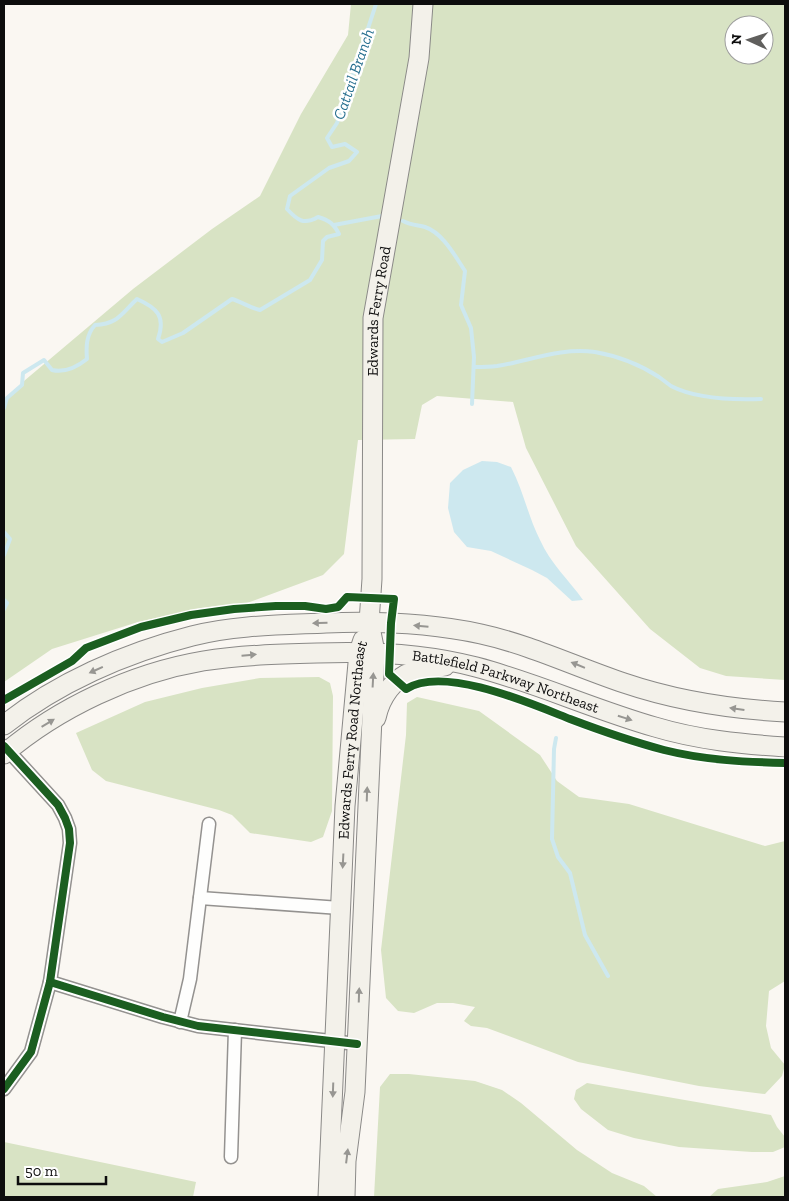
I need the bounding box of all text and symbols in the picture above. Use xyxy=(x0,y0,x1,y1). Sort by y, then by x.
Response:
north arrow xyxy=(724,15,774,65)
water label: Cattail Branch xyxy=(329,26,378,122)
text: N xyxy=(728,33,745,45)
street label: Edwards Ferry Road xyxy=(364,244,395,376)
one-way arrow xyxy=(312,620,328,628)
one-way arrow xyxy=(413,621,429,629)
street label: Edwards Ferry Road Northeast xyxy=(335,638,371,840)
street label: Battlefield Parkway Northeast xyxy=(411,646,602,717)
one-way arrow xyxy=(242,651,258,659)
one-way arrow xyxy=(570,661,585,669)
one-way arrow xyxy=(89,667,103,675)
one-way arrow xyxy=(370,672,378,688)
one-way arrow xyxy=(728,704,744,712)
one-way arrow xyxy=(618,714,633,722)
one-way arrow xyxy=(42,719,55,728)
one-way arrow xyxy=(364,786,372,802)
one-way arrow xyxy=(338,853,346,869)
one-way arrow xyxy=(355,987,363,1003)
one-way arrow xyxy=(328,1082,336,1098)
one-way arrow xyxy=(343,1148,351,1164)
scale bar xyxy=(18,1154,105,1186)
text: 50 m xyxy=(25,1162,58,1180)

